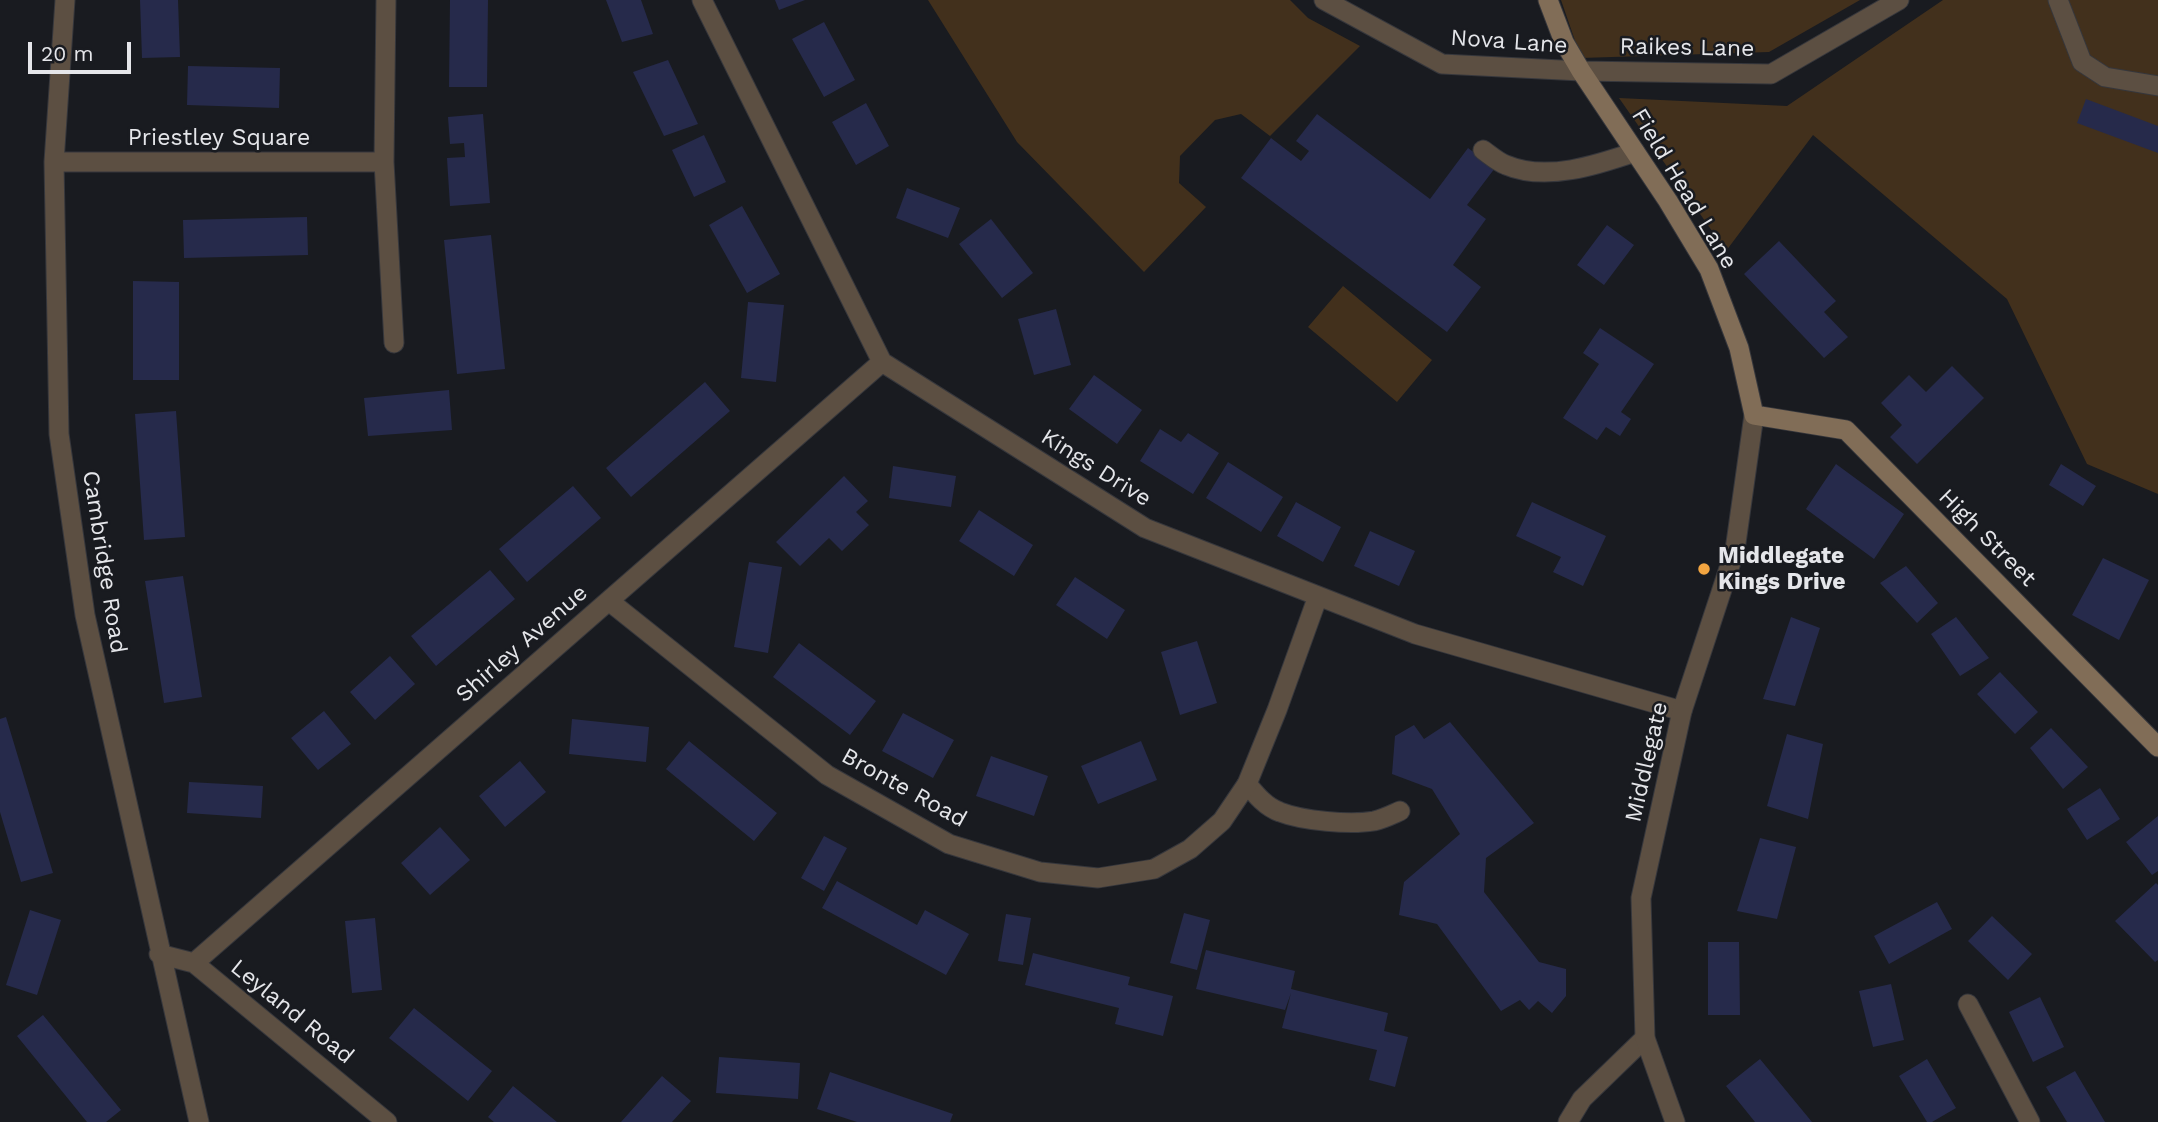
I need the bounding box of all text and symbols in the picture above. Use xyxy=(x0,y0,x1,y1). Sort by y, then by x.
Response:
street label: Nova Lane xyxy=(1450,24,1568,60)
scale bar xyxy=(32,28,135,72)
street label: Raikes Lane xyxy=(1619,33,1755,63)
text: 20 m xyxy=(41,41,93,66)
street label: Field Head Lane xyxy=(1625,104,1743,274)
street label: Priestley Square xyxy=(128,124,310,152)
street label: Kings Drive xyxy=(1036,423,1156,513)
street label: Cambridge Road xyxy=(76,469,132,655)
street label: High Street xyxy=(1933,484,2041,592)
place label: Middlegate Kings Drive xyxy=(1718,542,1846,596)
marker: Middlegate Kings Drive xyxy=(1696,561,1712,577)
street label: Shirley Avenue xyxy=(451,579,593,709)
street label: Middlegate xyxy=(1620,699,1674,825)
street label: Bronte Road xyxy=(837,742,971,834)
street label: Leyland Road xyxy=(225,954,359,1070)

